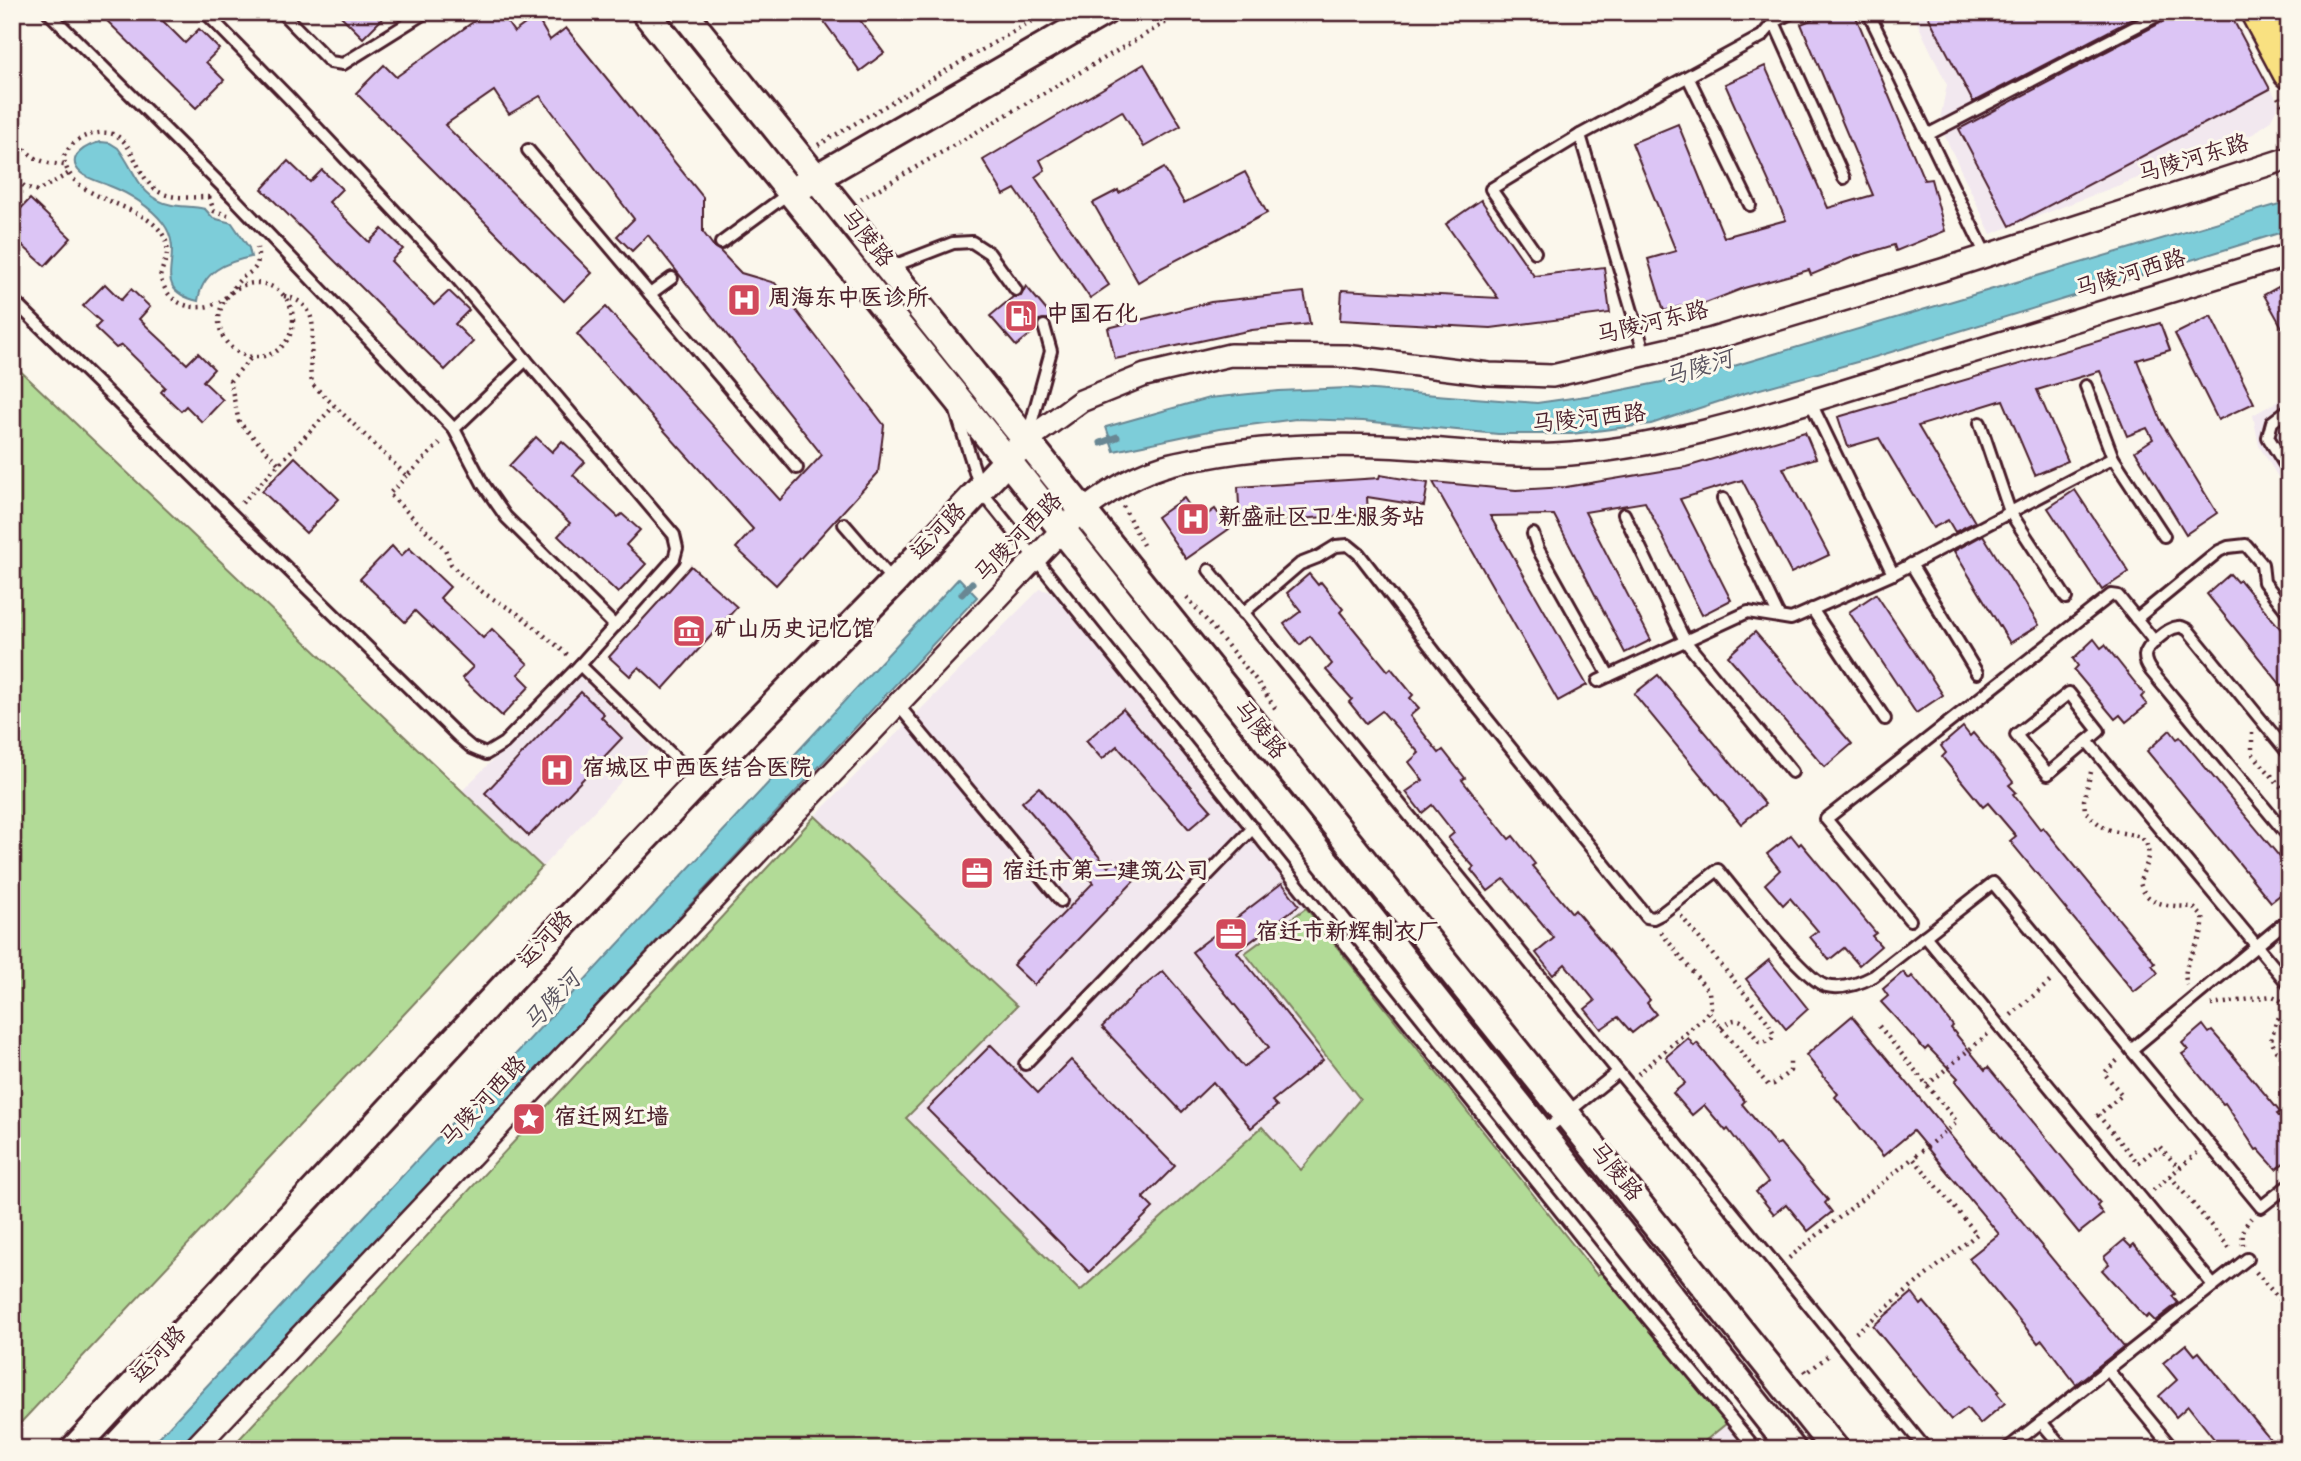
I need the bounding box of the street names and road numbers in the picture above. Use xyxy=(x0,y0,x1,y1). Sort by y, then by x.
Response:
street label: 马陵河东路 xyxy=(2135,130,2253,191)
street label: 马陵路 xyxy=(833,203,898,274)
street label: 马陵河西路 xyxy=(2072,245,2190,306)
street label: 马陵河东路 xyxy=(1594,297,1712,352)
street label: 马陵河西路 xyxy=(1530,401,1648,440)
street label: 马陵河西路 xyxy=(970,488,1070,590)
street label: 运河路 xyxy=(906,498,974,567)
street label: 马陵路 xyxy=(1226,695,1291,766)
street label: 运河路 xyxy=(513,906,580,975)
street label: 马陵河西路 xyxy=(435,1051,534,1154)
street label: 马陵路 xyxy=(1582,1137,1647,1208)
street label: 运河路 xyxy=(126,1321,193,1390)

